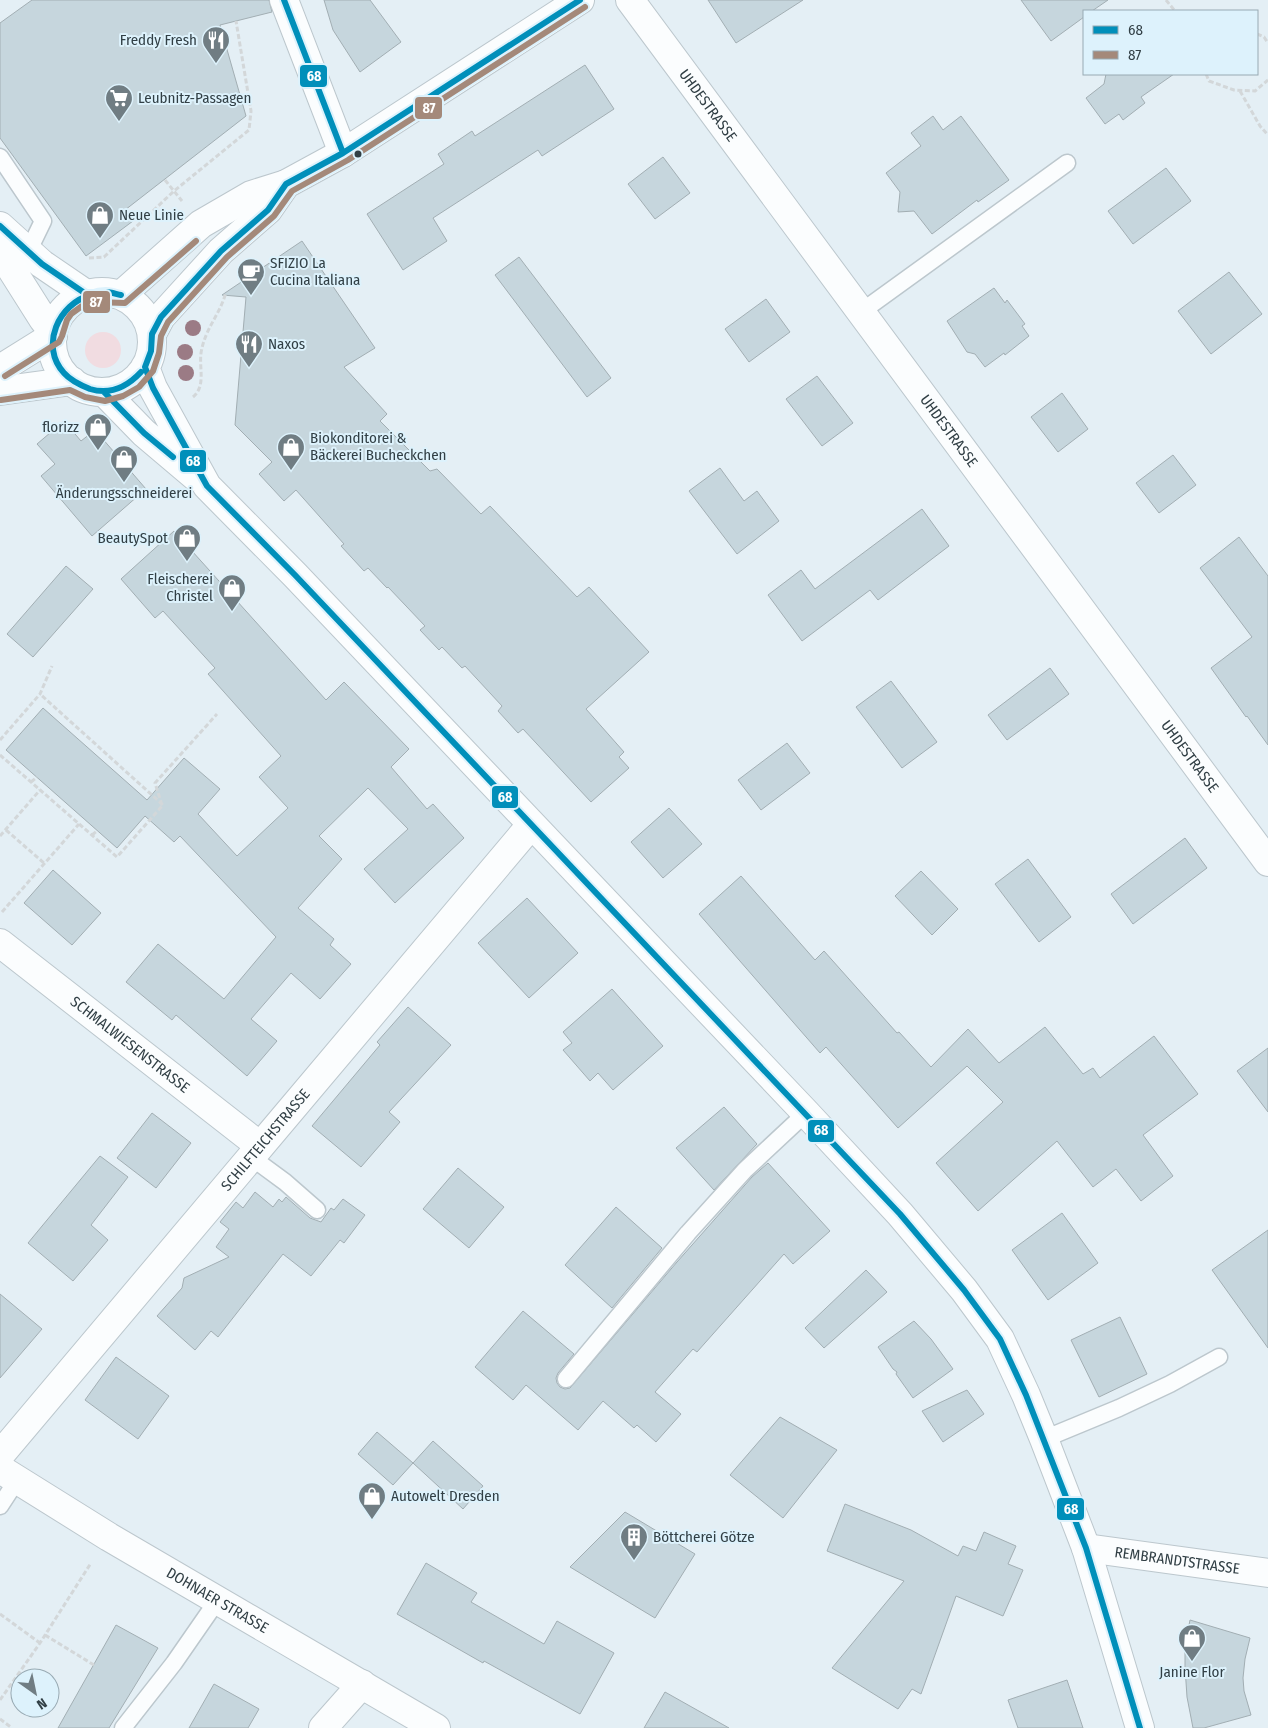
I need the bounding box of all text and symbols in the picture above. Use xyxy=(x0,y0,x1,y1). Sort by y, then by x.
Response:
legend xyxy=(1083,10,1258,75)
text: 68 xyxy=(1128,21,1143,39)
restaurant icon: Freddy Fresh xyxy=(201,25,231,64)
place label: Freddy Fresh xyxy=(120,31,197,49)
text: 87 xyxy=(1128,46,1141,64)
line badge: 68 xyxy=(299,64,328,88)
street label: UHDESTRASSE xyxy=(675,66,741,145)
text: 68 xyxy=(307,68,322,85)
supermarket icon: Leubnitz-Passagen xyxy=(104,83,134,122)
place label: Leubnitz-Passagen xyxy=(138,89,251,107)
line badge: 87 xyxy=(414,96,443,120)
text: 87 xyxy=(422,100,436,117)
unlabelled marker xyxy=(353,149,363,159)
shop icon: Neue Linie xyxy=(85,200,115,239)
place label: Neue Linie xyxy=(119,206,184,224)
place label: SFIZIO La Cucina Italiana xyxy=(270,254,360,289)
cafe icon: SFIZIO La Cucina Italiana xyxy=(236,257,266,296)
line badge: 87 xyxy=(82,290,111,314)
text: 87 xyxy=(89,294,103,311)
restaurant icon: Naxos xyxy=(234,329,264,368)
place label: Naxos xyxy=(268,335,305,353)
street label: UHDESTRASSE xyxy=(916,391,982,471)
shop icon: florizz xyxy=(83,412,113,451)
place label: florizz xyxy=(42,418,79,436)
place label: Biokonditorei & Bäckerei Bucheckchen xyxy=(310,429,446,464)
shop icon: Biokonditorei & Bäckerei Bucheckchen xyxy=(276,432,306,471)
shop icon: Änderungsschneiderei xyxy=(109,444,139,483)
line badge: 68 xyxy=(179,449,207,473)
text: 68 xyxy=(186,453,201,470)
place label: Änderungsschneiderei xyxy=(56,484,192,502)
shop icon: BeautySpot xyxy=(172,523,202,562)
place label: BeautySpot xyxy=(98,529,168,547)
place label: Fleischerei Christel xyxy=(147,570,213,605)
shop icon: Fleischerei Christel xyxy=(217,573,247,612)
street label: UHDESTRASSE xyxy=(1157,717,1222,796)
line badge: 68 xyxy=(491,785,519,809)
text: 68 xyxy=(498,789,513,806)
street label: SCHMALWIESENSTRASSE xyxy=(67,992,193,1097)
street label: SCHILFTEICHSTRASSE xyxy=(217,1085,314,1195)
line badge: 68 xyxy=(807,1119,835,1143)
text: 68 xyxy=(814,1122,829,1139)
shop icon: Autowelt Dresden xyxy=(357,1481,387,1520)
place label: Autowelt Dresden xyxy=(391,1487,500,1505)
line badge: 68 xyxy=(1056,1497,1085,1521)
text: 68 xyxy=(1064,1501,1079,1518)
building icon: Böttcherei Götze xyxy=(619,1522,649,1561)
place label: Böttcherei Götze xyxy=(653,1528,755,1546)
street label: REMBRANDTSTRASSE xyxy=(1113,1543,1241,1578)
street label: DOHNAER STRASSE xyxy=(163,1564,272,1637)
shop icon: Janine Flor xyxy=(1177,1623,1207,1662)
place label: Janine Flor xyxy=(1159,1663,1225,1681)
north arrow xyxy=(10,1668,60,1718)
text: N xyxy=(34,1694,50,1713)

